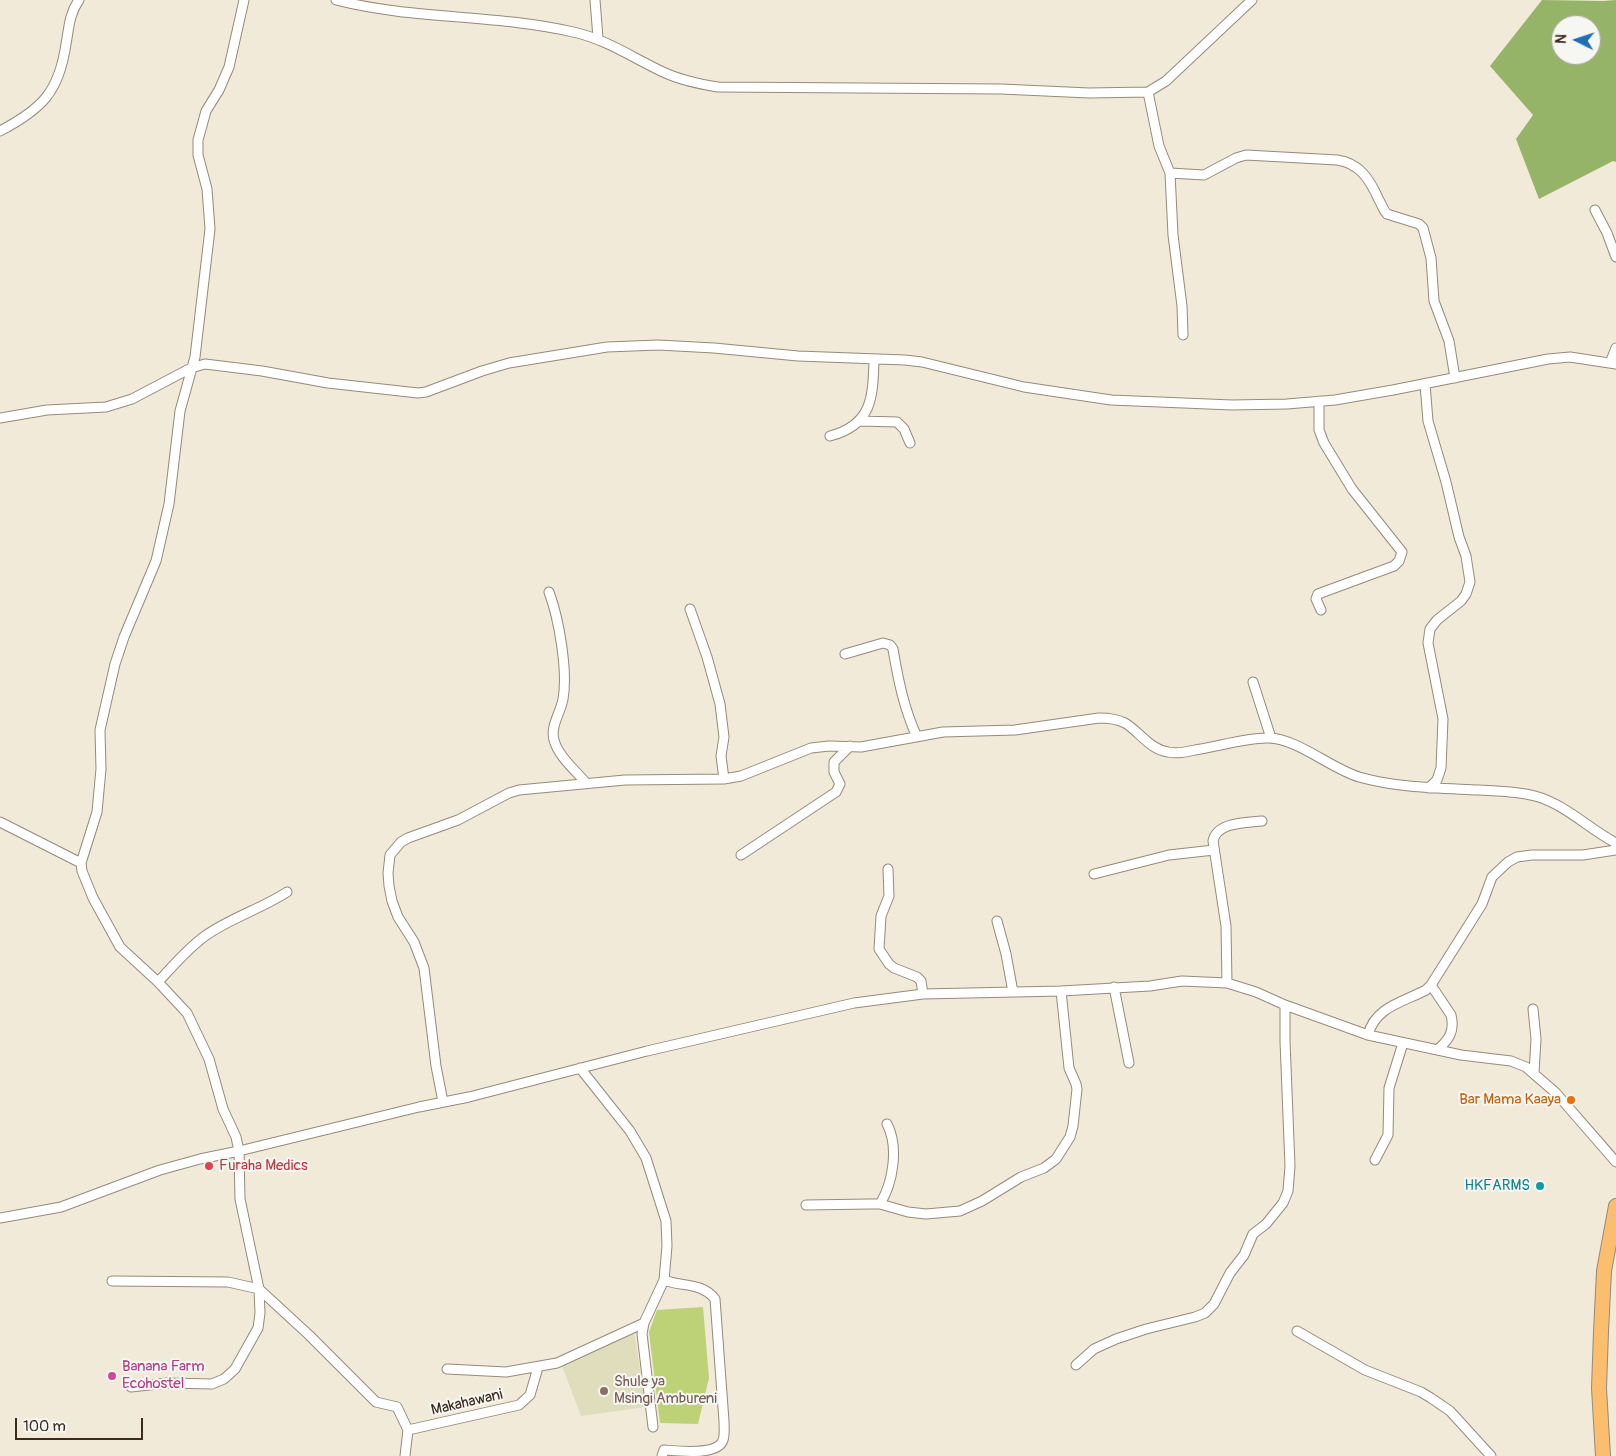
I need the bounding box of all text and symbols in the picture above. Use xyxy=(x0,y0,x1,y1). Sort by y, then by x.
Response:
north arrow xyxy=(1551,15,1601,65)
text: N xyxy=(1553,34,1570,44)
place label: Bar Mama Kaaya xyxy=(1459,1091,1561,1109)
marker: Bar Mama Kaaya xyxy=(1565,1094,1577,1106)
place label: Furaha Medics xyxy=(219,1157,308,1175)
marker: Furaha Medics xyxy=(203,1160,215,1172)
place label: HKFARMS xyxy=(1464,1177,1530,1195)
marker: HKFARMS xyxy=(1534,1180,1546,1192)
place label: Banana Farm Ecohostel xyxy=(122,1358,205,1393)
marker: Banana Farm Ecohostel xyxy=(106,1370,118,1382)
place label: Shule ya Msingi Ambureni xyxy=(614,1373,717,1408)
marker: Shule ya Msingi Ambureni xyxy=(598,1385,610,1397)
street label: Makahawani xyxy=(429,1386,505,1420)
scale bar xyxy=(18,1408,145,1440)
text: 100 m xyxy=(23,1417,66,1436)

